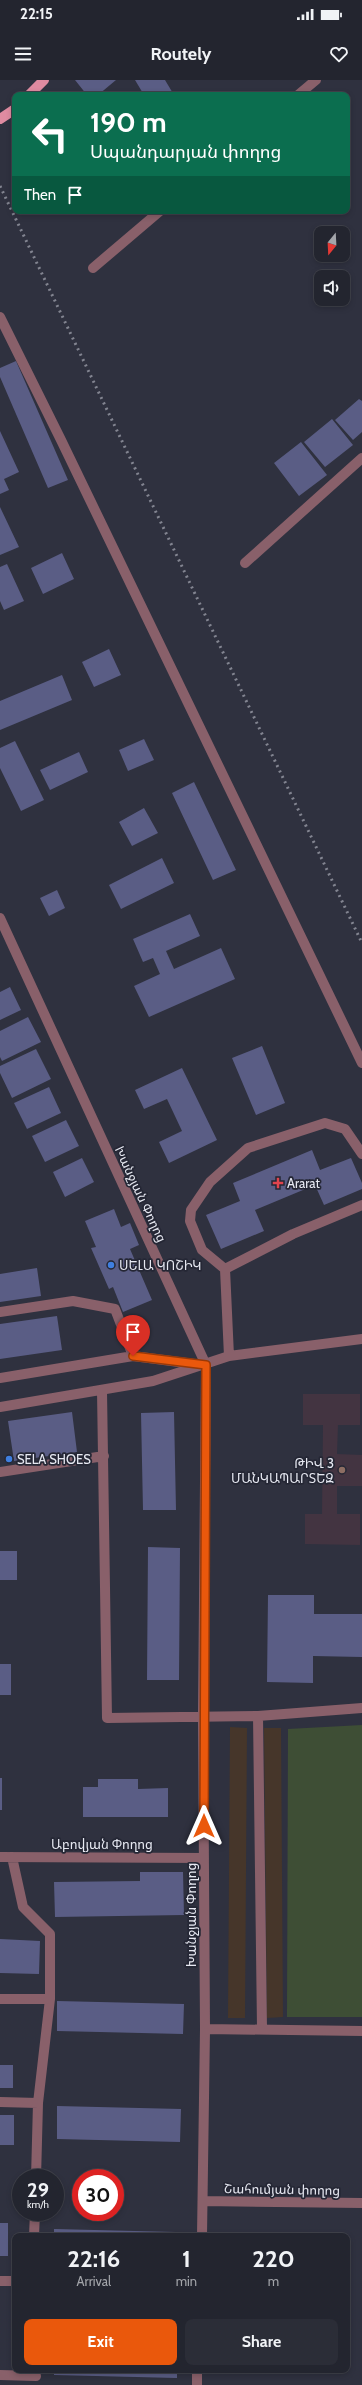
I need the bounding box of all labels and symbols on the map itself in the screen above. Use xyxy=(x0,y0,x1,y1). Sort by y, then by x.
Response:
north arrow xyxy=(314,226,350,262)
street label: Խանջյան Փողոց xyxy=(112,1143,170,1245)
place label: Ararat xyxy=(287,1175,320,1191)
marker: Ararat xyxy=(272,1177,284,1189)
place label: ՍԵԼԱ ԿՈՇԻԿ xyxy=(119,1257,202,1273)
marker: ՍԵԼԱ ԿՈՇԻԿ xyxy=(106,1260,116,1270)
pin xyxy=(116,1315,150,1356)
place label: SELA SHOES xyxy=(17,1451,91,1467)
marker: SELA SHOES xyxy=(4,1454,14,1464)
place label: ԹԻՎ 3 ՄԱՆԿԱՊԱՐՏԵԶ xyxy=(231,1455,334,1486)
marker: ԹԻՎ 3 ՄԱՆԿԱՊԱՐՏԵԶ xyxy=(337,1465,347,1475)
position arrow xyxy=(183,1805,225,1847)
street label: Աբովյան Փողոց xyxy=(51,1836,153,1852)
street label: Խանջյան Փողոց xyxy=(183,1863,199,1967)
speed limit sign: 30 xyxy=(72,2169,124,2221)
street label: Շահումյան փողոց xyxy=(224,2180,340,2198)

